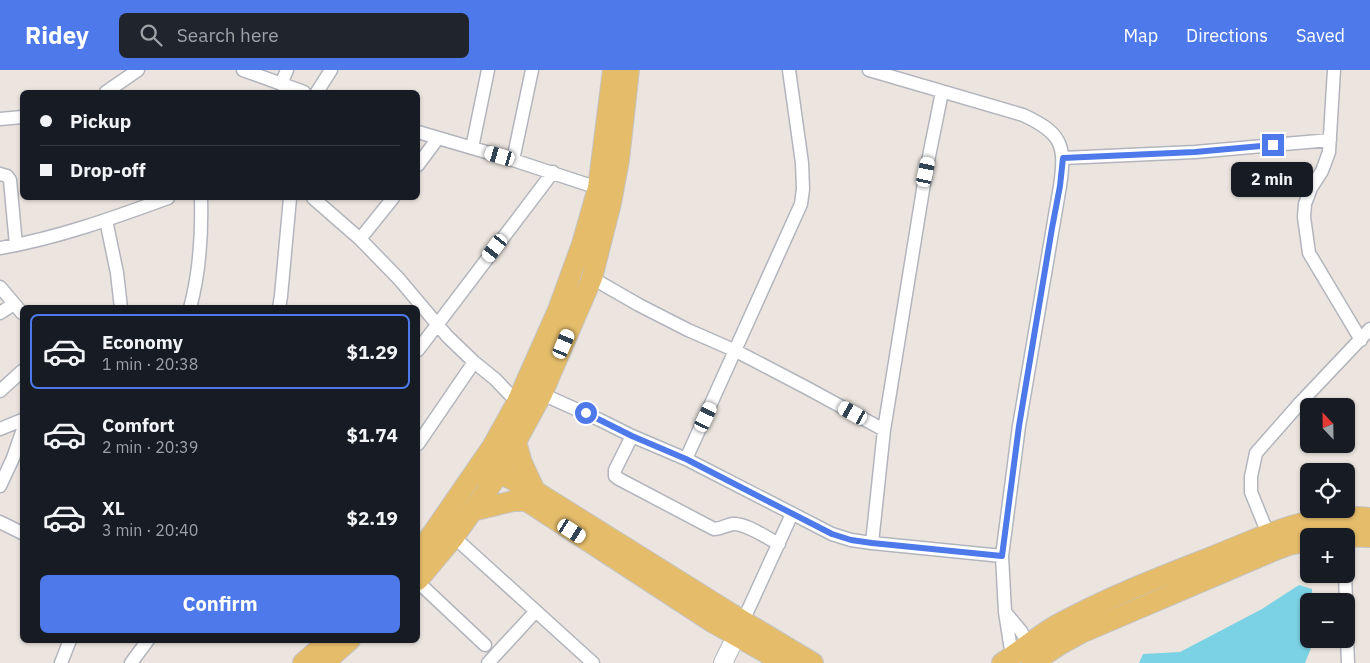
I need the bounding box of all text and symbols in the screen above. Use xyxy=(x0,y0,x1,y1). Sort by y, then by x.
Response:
search box xyxy=(119,13,469,58)
text: Ridey xyxy=(25,19,89,51)
icon: search xyxy=(137,21,165,49)
text: Search here xyxy=(177,23,279,47)
text: Map xyxy=(1123,24,1158,47)
text: Directions xyxy=(1186,24,1268,47)
text: Saved xyxy=(1296,24,1345,47)
text: Pickup xyxy=(70,109,131,133)
route end xyxy=(1262,134,1284,156)
car xyxy=(483,145,516,167)
car xyxy=(915,156,936,188)
text: Drop-off xyxy=(70,158,146,182)
callout: 2 min xyxy=(1232,162,1314,198)
text: 2 min xyxy=(1251,169,1293,189)
car xyxy=(479,232,510,264)
car xyxy=(551,327,576,361)
icon: car xyxy=(42,329,87,374)
text: Economy xyxy=(102,330,183,354)
text: $1.29 xyxy=(346,340,398,364)
text: 1 min · 20:38 xyxy=(102,354,198,374)
north arrow xyxy=(1300,398,1355,452)
map controls xyxy=(1300,398,1355,648)
car xyxy=(836,399,869,427)
car xyxy=(692,400,719,434)
route start xyxy=(575,402,597,424)
icon: car xyxy=(42,412,87,457)
text: Comfort xyxy=(102,413,175,437)
text: $1.74 xyxy=(346,423,398,447)
text: 2 min · 20:39 xyxy=(102,437,198,457)
button: locate xyxy=(1300,463,1355,518)
icon: car xyxy=(42,495,87,540)
text: XL xyxy=(102,496,125,520)
text: $2.19 xyxy=(346,506,398,530)
car xyxy=(555,517,588,545)
text: 3 min · 20:40 xyxy=(102,520,198,540)
button: + xyxy=(1300,528,1355,583)
button: Confirm xyxy=(40,575,400,633)
button: − xyxy=(1300,593,1355,648)

